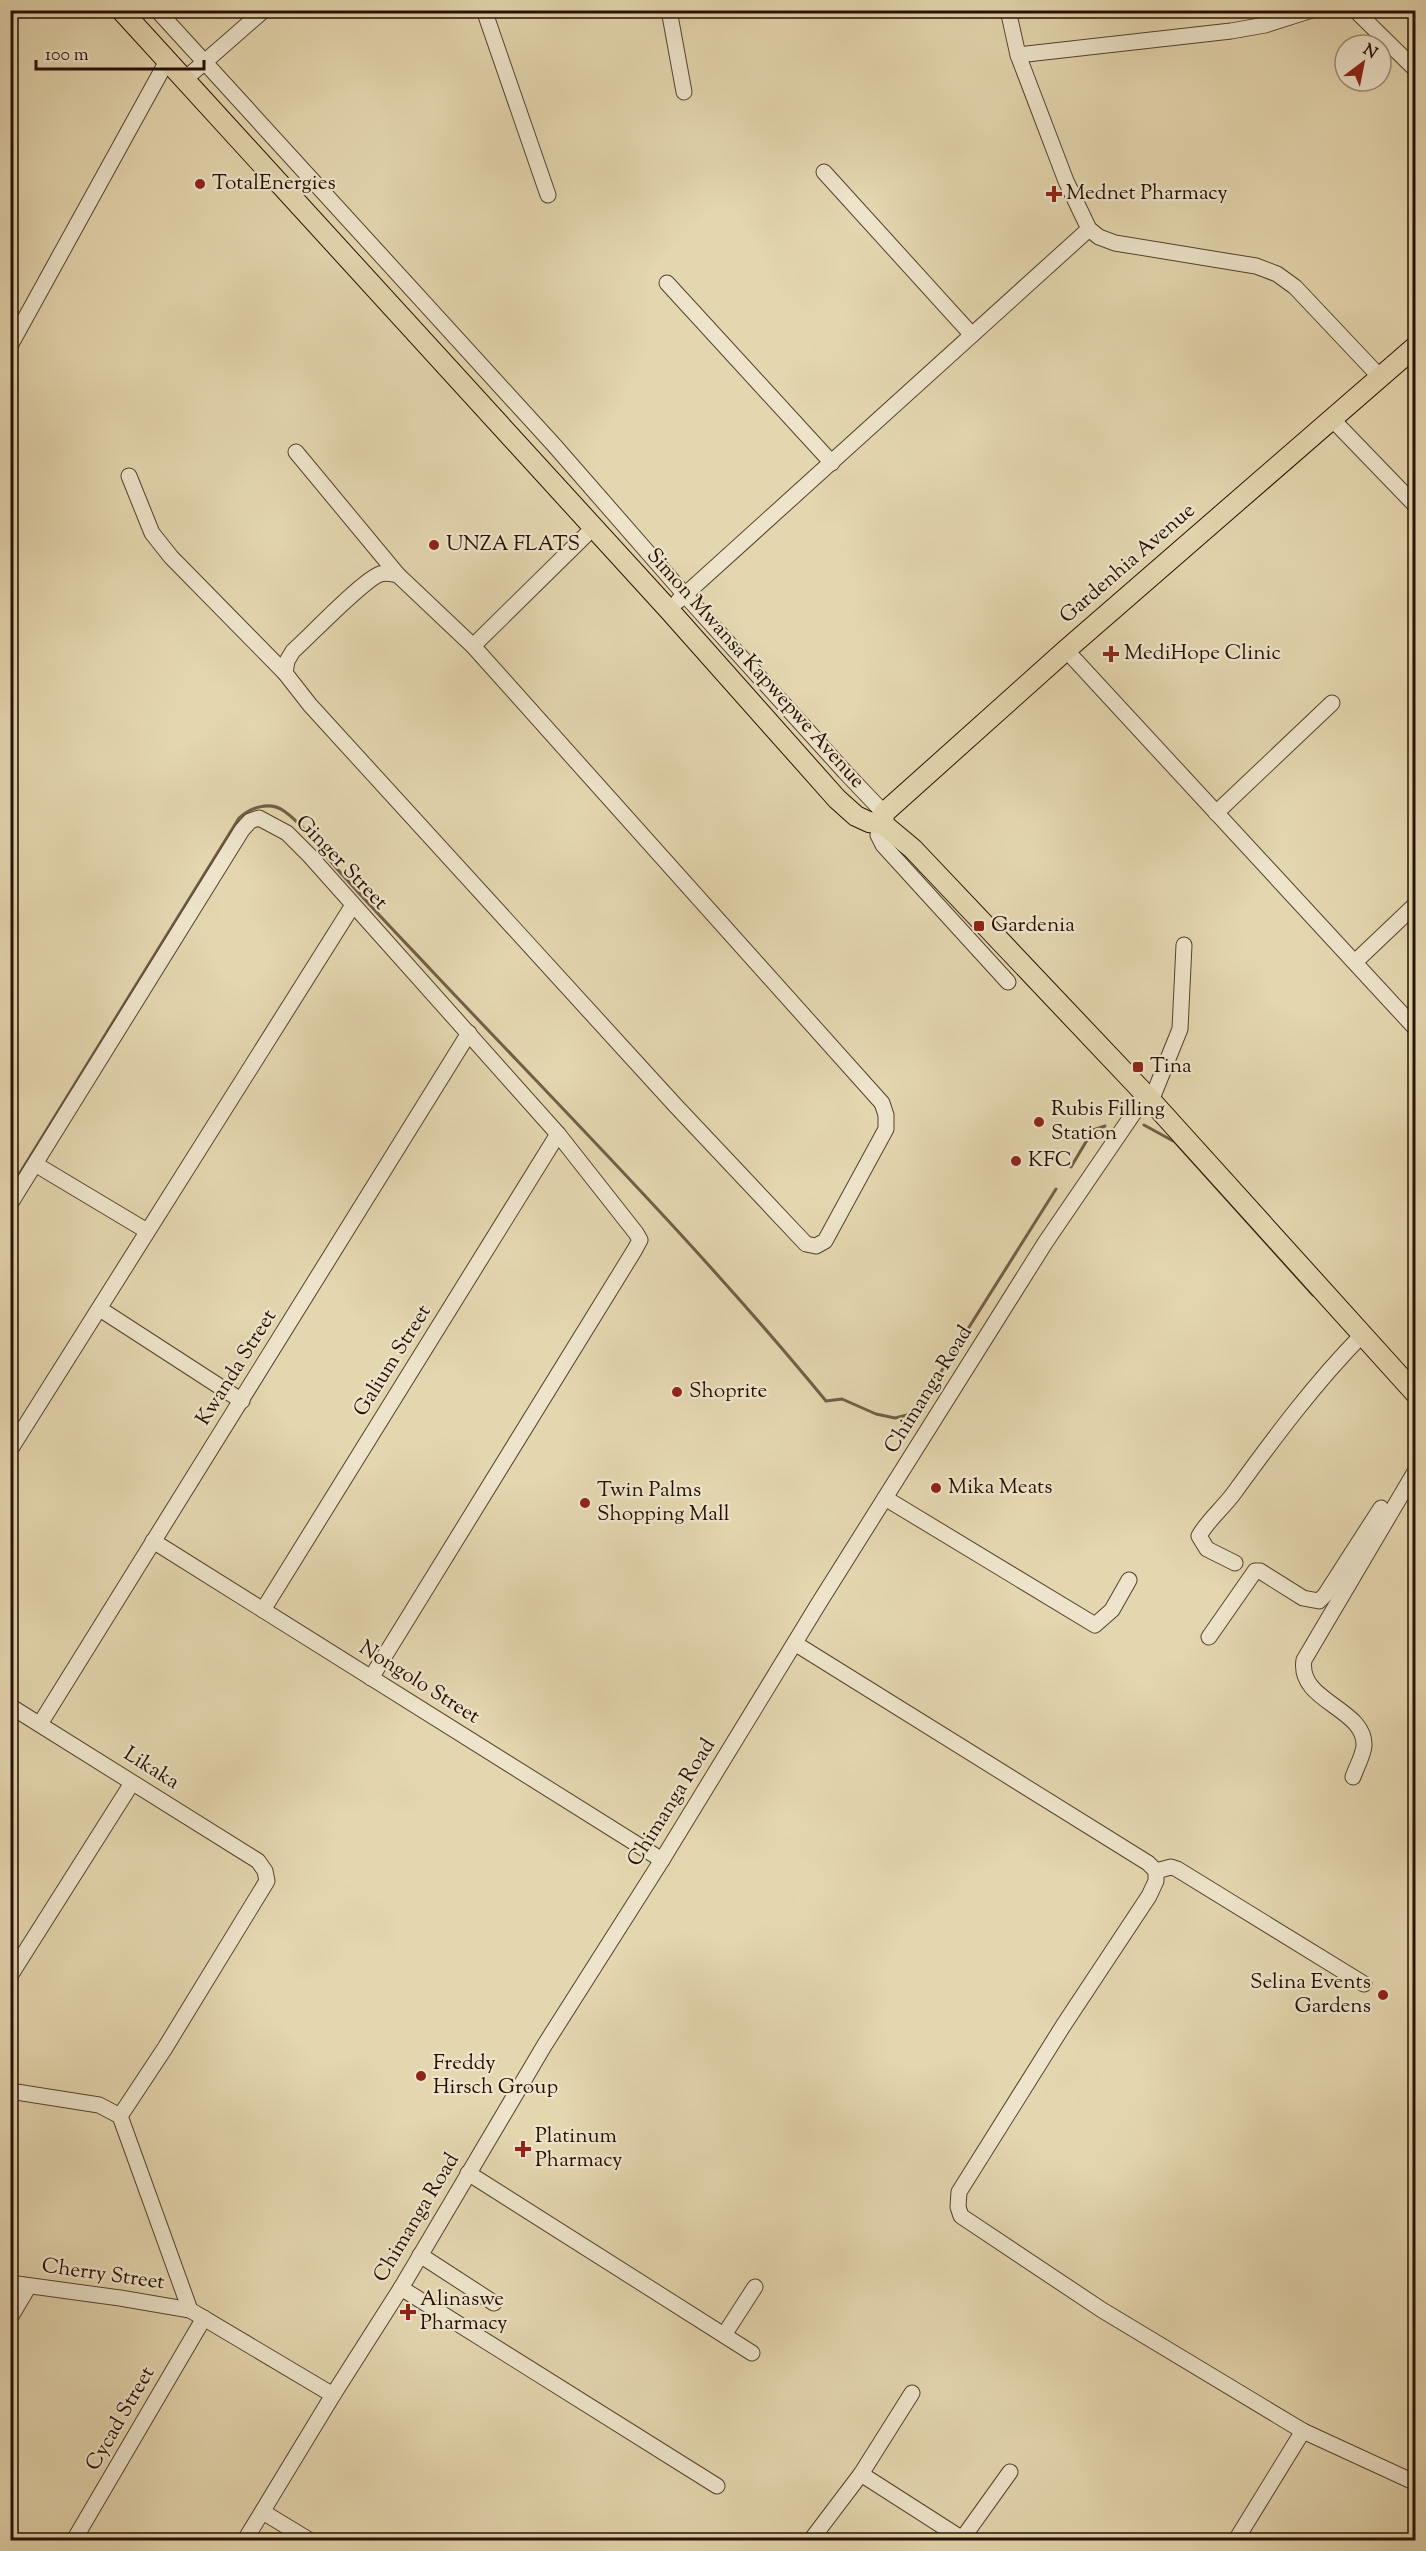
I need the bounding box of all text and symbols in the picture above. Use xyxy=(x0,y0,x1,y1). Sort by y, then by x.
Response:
scale bar xyxy=(36,33,204,71)
north arrow xyxy=(1333,33,1393,93)
text: N xyxy=(1358,39,1381,66)
text: 100 m xyxy=(45,43,89,69)
place label: TotalEnergies xyxy=(212,169,336,199)
marker: TotalEnergies xyxy=(193,177,207,191)
place label: Mednet Pharmacy xyxy=(1066,179,1228,209)
marker: Mednet Pharmacy xyxy=(1047,187,1061,201)
street label: Gardenhia Avenue xyxy=(1054,497,1202,631)
place label: UNZA FLATS xyxy=(446,530,580,560)
marker: UNZA FLATS xyxy=(427,538,441,552)
street label: Simon Mwansa Kapwepwe Avenue xyxy=(639,542,871,796)
place label: MediHope Clinic xyxy=(1124,639,1281,669)
marker: MediHope Clinic xyxy=(1102,645,1120,663)
street label: Ginger Street xyxy=(288,809,394,917)
place label: Gardenia xyxy=(991,911,1075,941)
marker: Gardenia xyxy=(972,919,986,933)
place label: Tina xyxy=(1150,1052,1192,1082)
marker: Tina xyxy=(1131,1060,1145,1074)
place label: Rubis Filling Station xyxy=(1051,1095,1165,1149)
marker: Rubis Filling Station xyxy=(1032,1115,1046,1129)
place label: KFC xyxy=(1028,1146,1072,1176)
marker: KFC xyxy=(1009,1154,1023,1168)
street label: Galium Street xyxy=(347,1299,439,1423)
street label: Kwanda Street xyxy=(189,1304,285,1432)
street label: Chimanga Road xyxy=(878,1320,980,1460)
place label: Shoprite xyxy=(689,1377,767,1407)
marker: Shoprite xyxy=(670,1385,684,1399)
place label: Mika Meats xyxy=(948,1473,1053,1503)
place label: Twin Palms Shopping Mall xyxy=(597,1476,730,1530)
marker: Mika Meats xyxy=(929,1481,943,1495)
marker: Twin Palms Shopping Mall xyxy=(578,1496,592,1510)
street label: Nongolo Street xyxy=(353,1634,485,1732)
street label: Chimanga Road xyxy=(621,1733,723,1873)
street label: Likaka xyxy=(117,1740,185,1798)
place label: Selina Events Gardens xyxy=(1250,1968,1371,2022)
marker: Selina Events Gardens xyxy=(1376,1988,1390,2002)
place label: Freddy Hirsch Group xyxy=(433,2049,558,2103)
marker: Freddy Hirsch Group xyxy=(414,2069,428,2083)
place label: Platinum Pharmacy xyxy=(535,2122,623,2176)
marker: Platinum Pharmacy xyxy=(516,2142,530,2156)
street label: Chimanga Road xyxy=(367,2148,468,2288)
street label: Cherry Street xyxy=(40,2252,166,2298)
place label: Alinaswe Pharmacy xyxy=(420,2285,508,2339)
marker: Alinaswe Pharmacy xyxy=(401,2305,415,2319)
street label: Cycad Street xyxy=(79,2361,163,2477)

